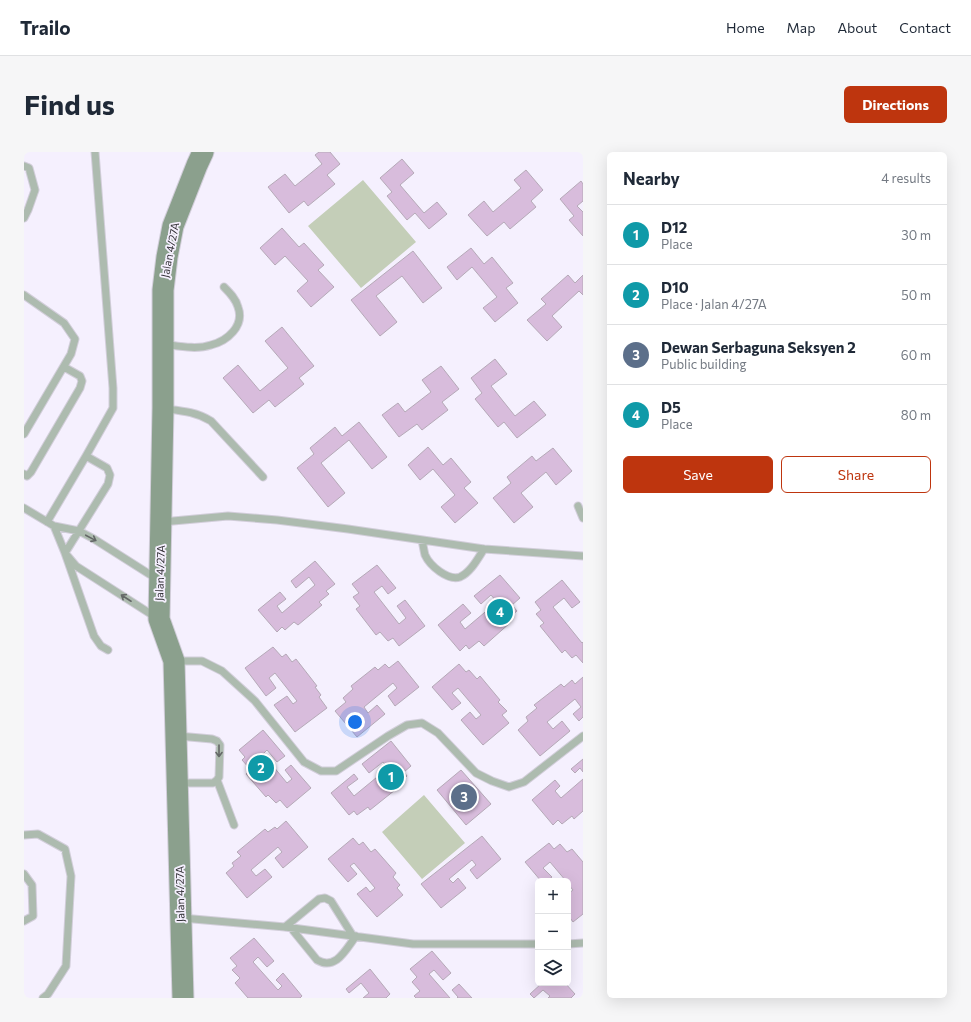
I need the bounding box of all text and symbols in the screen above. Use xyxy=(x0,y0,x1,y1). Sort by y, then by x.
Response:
text: Trailo xyxy=(20,16,71,39)
text: Home xyxy=(726,19,765,36)
text: Map xyxy=(787,19,815,36)
text: About xyxy=(837,19,877,36)
text: Contact xyxy=(899,19,951,36)
button: Directions xyxy=(844,86,947,123)
text: Find us xyxy=(24,87,115,121)
text: Nearby xyxy=(623,168,680,189)
text: 4 results xyxy=(881,170,931,186)
text: D12 xyxy=(661,218,687,236)
street label: Jalan 4/27A xyxy=(158,221,182,279)
text: 1 xyxy=(633,227,639,243)
text: 30 m xyxy=(901,227,931,243)
text: Place xyxy=(661,236,693,252)
text: D10 xyxy=(661,278,689,296)
text: 2 xyxy=(632,287,640,303)
text: 50 m xyxy=(901,287,931,303)
text: Place · Jalan 4/27A xyxy=(661,296,767,312)
text: Dewan Serbaguna Seksyen 2 xyxy=(661,338,856,356)
text: 3 xyxy=(632,347,640,363)
text: 60 m xyxy=(901,347,931,363)
text: Public building xyxy=(661,356,747,372)
text: D5 xyxy=(661,398,681,416)
text: 4 xyxy=(632,407,640,423)
text: 80 m xyxy=(901,407,931,423)
text: Place xyxy=(661,416,693,432)
button: Save xyxy=(623,456,773,493)
button: Share xyxy=(781,456,931,493)
one-way arrow xyxy=(85,534,97,542)
street label: Jalan 4/27A xyxy=(152,544,168,601)
one-way arrow xyxy=(121,594,132,602)
pin: 4 xyxy=(487,597,513,627)
your location xyxy=(345,712,365,732)
one-way arrow xyxy=(215,744,223,757)
pin: 2 xyxy=(248,753,274,783)
pin: 1 xyxy=(378,762,404,792)
pin: 3 xyxy=(451,782,477,812)
street label: Jalan 4/27A xyxy=(173,866,187,922)
map controls xyxy=(535,878,571,986)
button: + xyxy=(535,878,571,914)
button: − xyxy=(535,914,571,950)
button: layers xyxy=(535,950,571,986)

